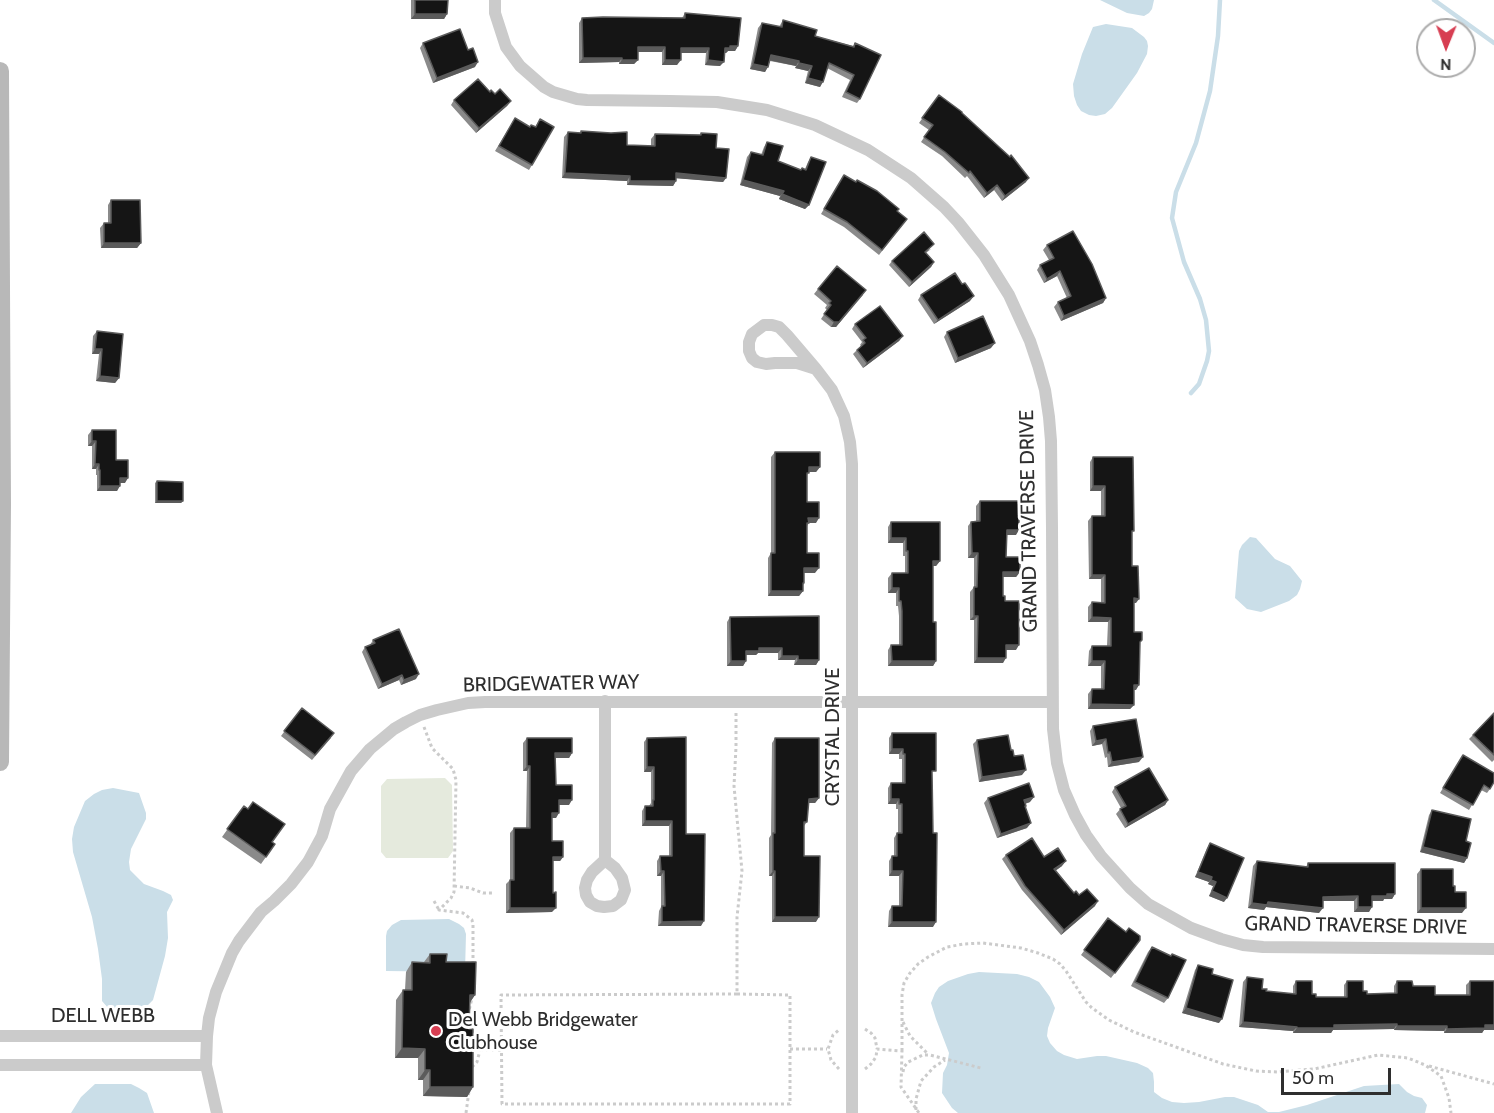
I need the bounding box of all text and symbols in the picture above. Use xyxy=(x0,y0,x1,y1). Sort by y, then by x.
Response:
north arrow xyxy=(1416,18,1476,78)
text: N xyxy=(1440,55,1452,74)
street label: GRAND TRAVERSE DRIVE xyxy=(1015,410,1043,632)
street label: CRYSTAL DRIVE xyxy=(821,668,845,806)
street label: BRIDGEWATER WAY xyxy=(463,670,639,698)
street label: GRAND TRAVERSE DRIVE xyxy=(1245,912,1467,940)
street label: DELL WEBB xyxy=(51,1004,155,1028)
place label: Del Webb Bridgewater Clubhouse xyxy=(448,1008,638,1055)
marker: Del Webb Bridgewater Clubhouse xyxy=(429,1024,443,1038)
scale bar xyxy=(1284,1056,1394,1094)
text: 50 m xyxy=(1292,1067,1334,1089)

